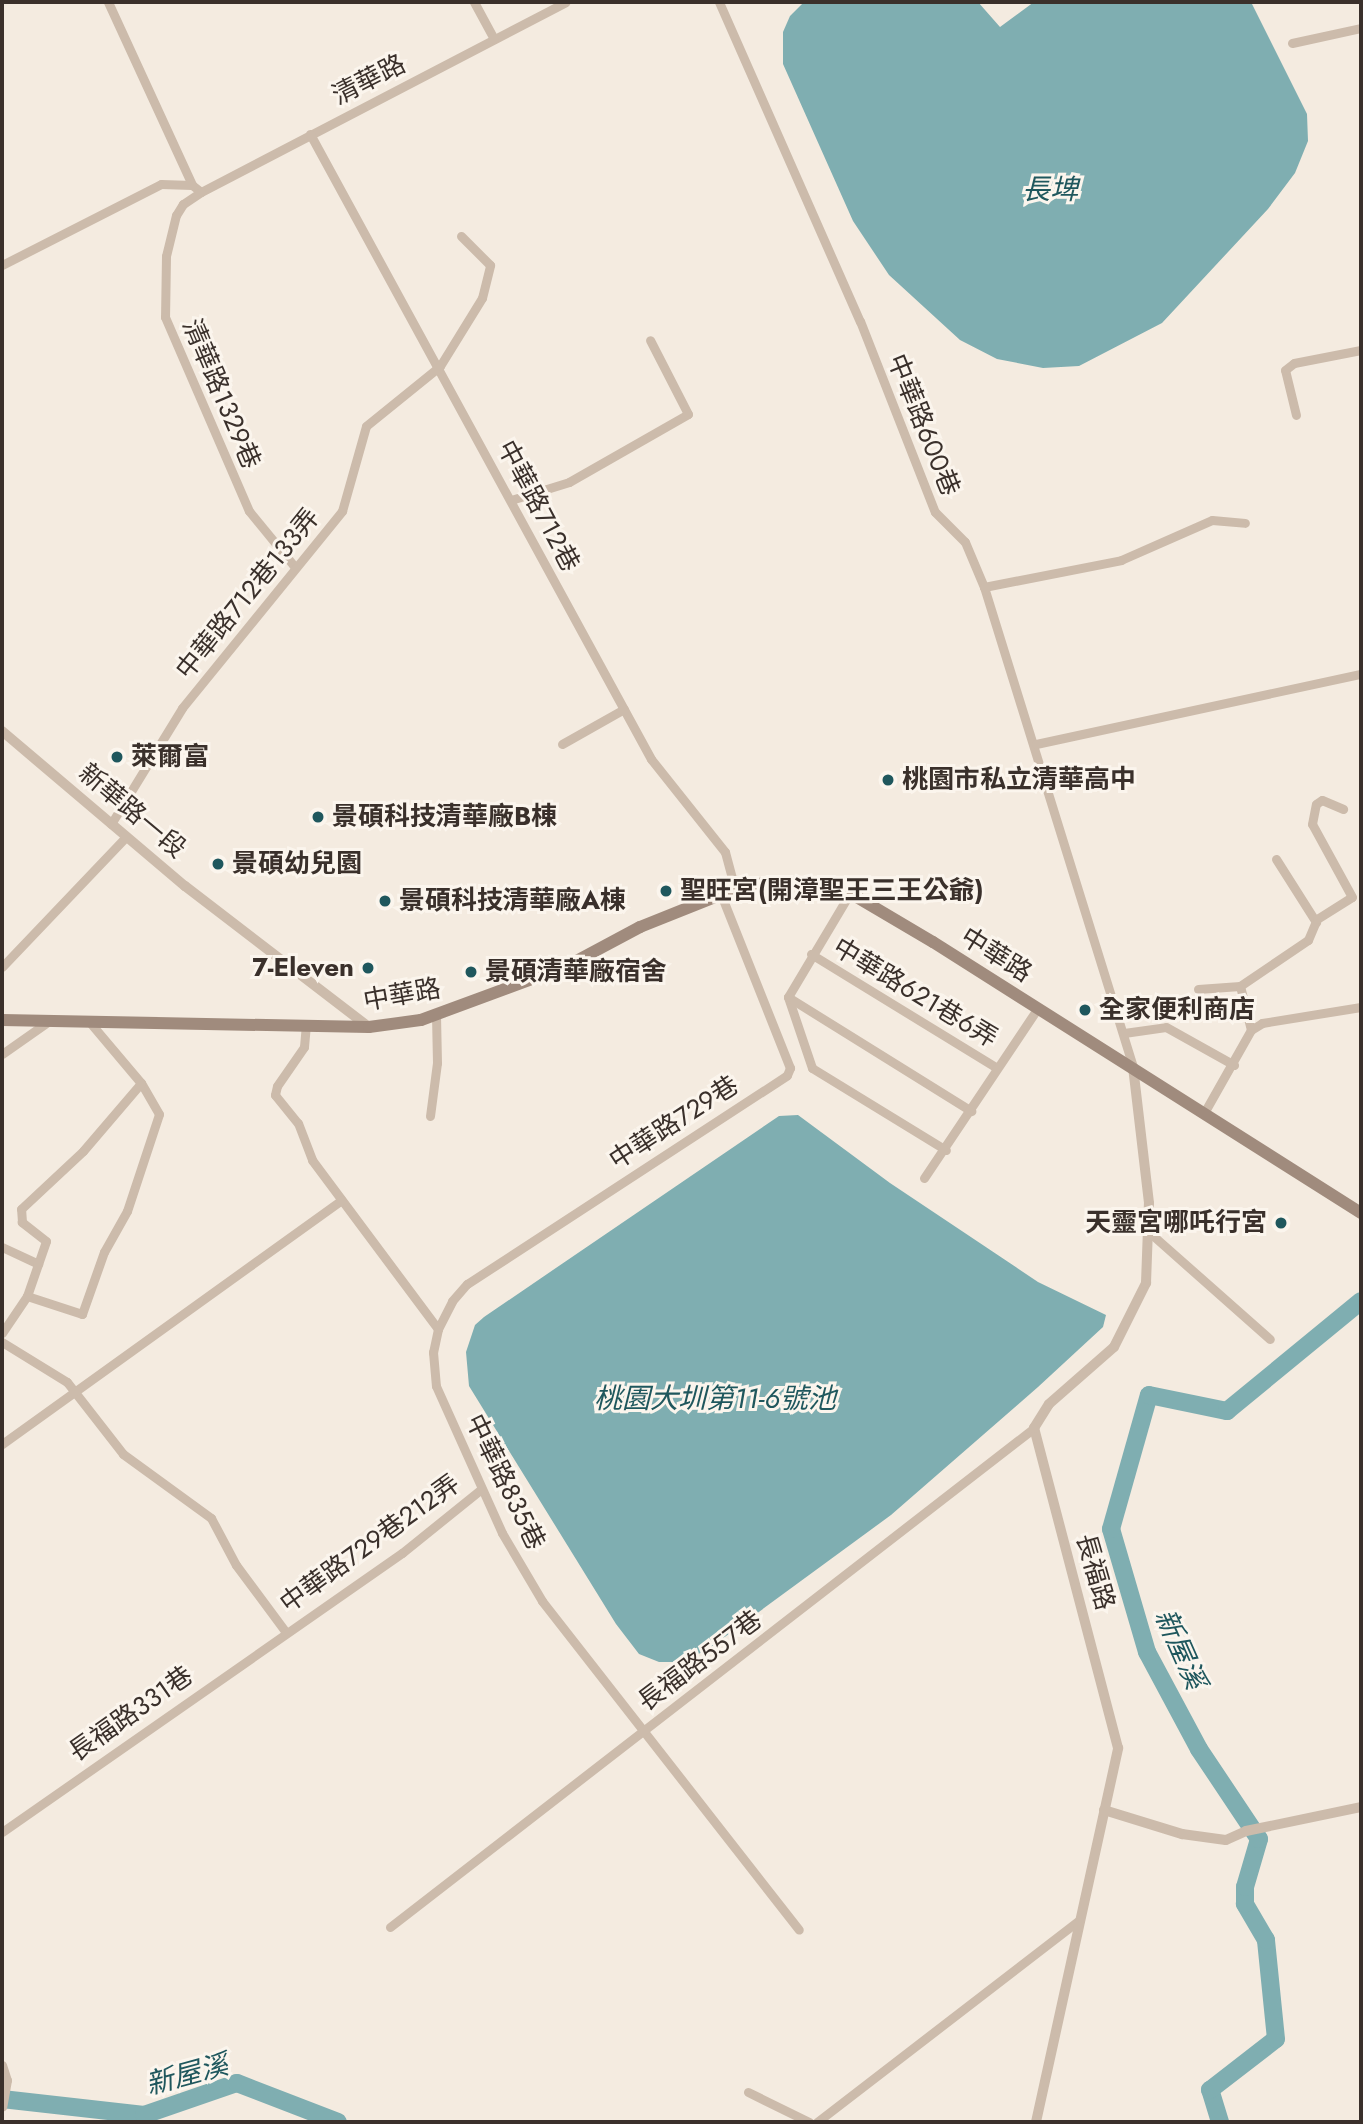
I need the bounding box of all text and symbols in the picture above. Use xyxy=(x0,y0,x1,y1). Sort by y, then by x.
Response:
street label: 清華路 xyxy=(327,48,411,112)
water label: 長埤 xyxy=(1022,173,1078,207)
street label: 清華路1329巷 xyxy=(175,314,267,474)
street label: 中華路600巷 xyxy=(880,350,966,500)
street label: 中華路712巷 xyxy=(490,435,586,577)
street label: 中華路712巷133弄 xyxy=(170,502,326,686)
place label: 萊爾富 xyxy=(131,741,209,773)
marker: 萊爾富 xyxy=(109,749,125,765)
street label: 新華路一段 xyxy=(72,757,192,865)
place label: 桃園市私立清華高中 xyxy=(902,764,1136,796)
marker: 桃園市私立清華高中 xyxy=(880,772,896,788)
place label: 景碩科技清華廠B棟 xyxy=(332,801,557,833)
marker: 景碩科技清華廠B棟 xyxy=(310,809,326,825)
place label: 景碩幼兒園 xyxy=(232,848,362,880)
marker: 景碩幼兒園 xyxy=(210,856,226,872)
place label: 聖旺宮(開漳聖王三王公爺) xyxy=(680,875,984,907)
marker: 聖旺宮(開漳聖王三王公爺) xyxy=(658,883,674,899)
place label: 景碩科技清華廠A棟 xyxy=(399,885,626,917)
marker: 景碩科技清華廠A棟 xyxy=(377,893,393,909)
street label: 中華路 xyxy=(955,921,1037,989)
street label: 中華路621巷6弄 xyxy=(827,932,1003,1054)
place label: 7-Eleven xyxy=(252,952,354,984)
place label: 景碩清華廠宿舍 xyxy=(485,956,667,988)
marker: 7-Eleven xyxy=(360,960,376,976)
marker: 景碩清華廠宿舍 xyxy=(463,964,479,980)
street label: 中華路 xyxy=(361,973,443,1017)
place label: 全家便利商店 xyxy=(1099,994,1255,1026)
marker: 全家便利商店 xyxy=(1077,1002,1093,1018)
street label: 中華路729巷 xyxy=(604,1070,744,1176)
place label: 天靈宮哪吒行宮 xyxy=(1085,1207,1267,1239)
marker: 天靈宮哪吒行宮 xyxy=(1273,1215,1289,1231)
water label: 桃園大圳第11-6號池 xyxy=(594,1382,836,1416)
street label: 中華路835巷 xyxy=(459,1409,551,1555)
street label: 中華路729巷212弄 xyxy=(274,1468,466,1620)
street label: 長福路 xyxy=(1069,1530,1121,1614)
street label: 長福路557巷 xyxy=(632,1604,768,1718)
water label: 新屋溪 xyxy=(1148,1604,1212,1694)
street label: 長福路331巷 xyxy=(63,1660,199,1768)
water label: 新屋溪 xyxy=(142,2048,232,2102)

